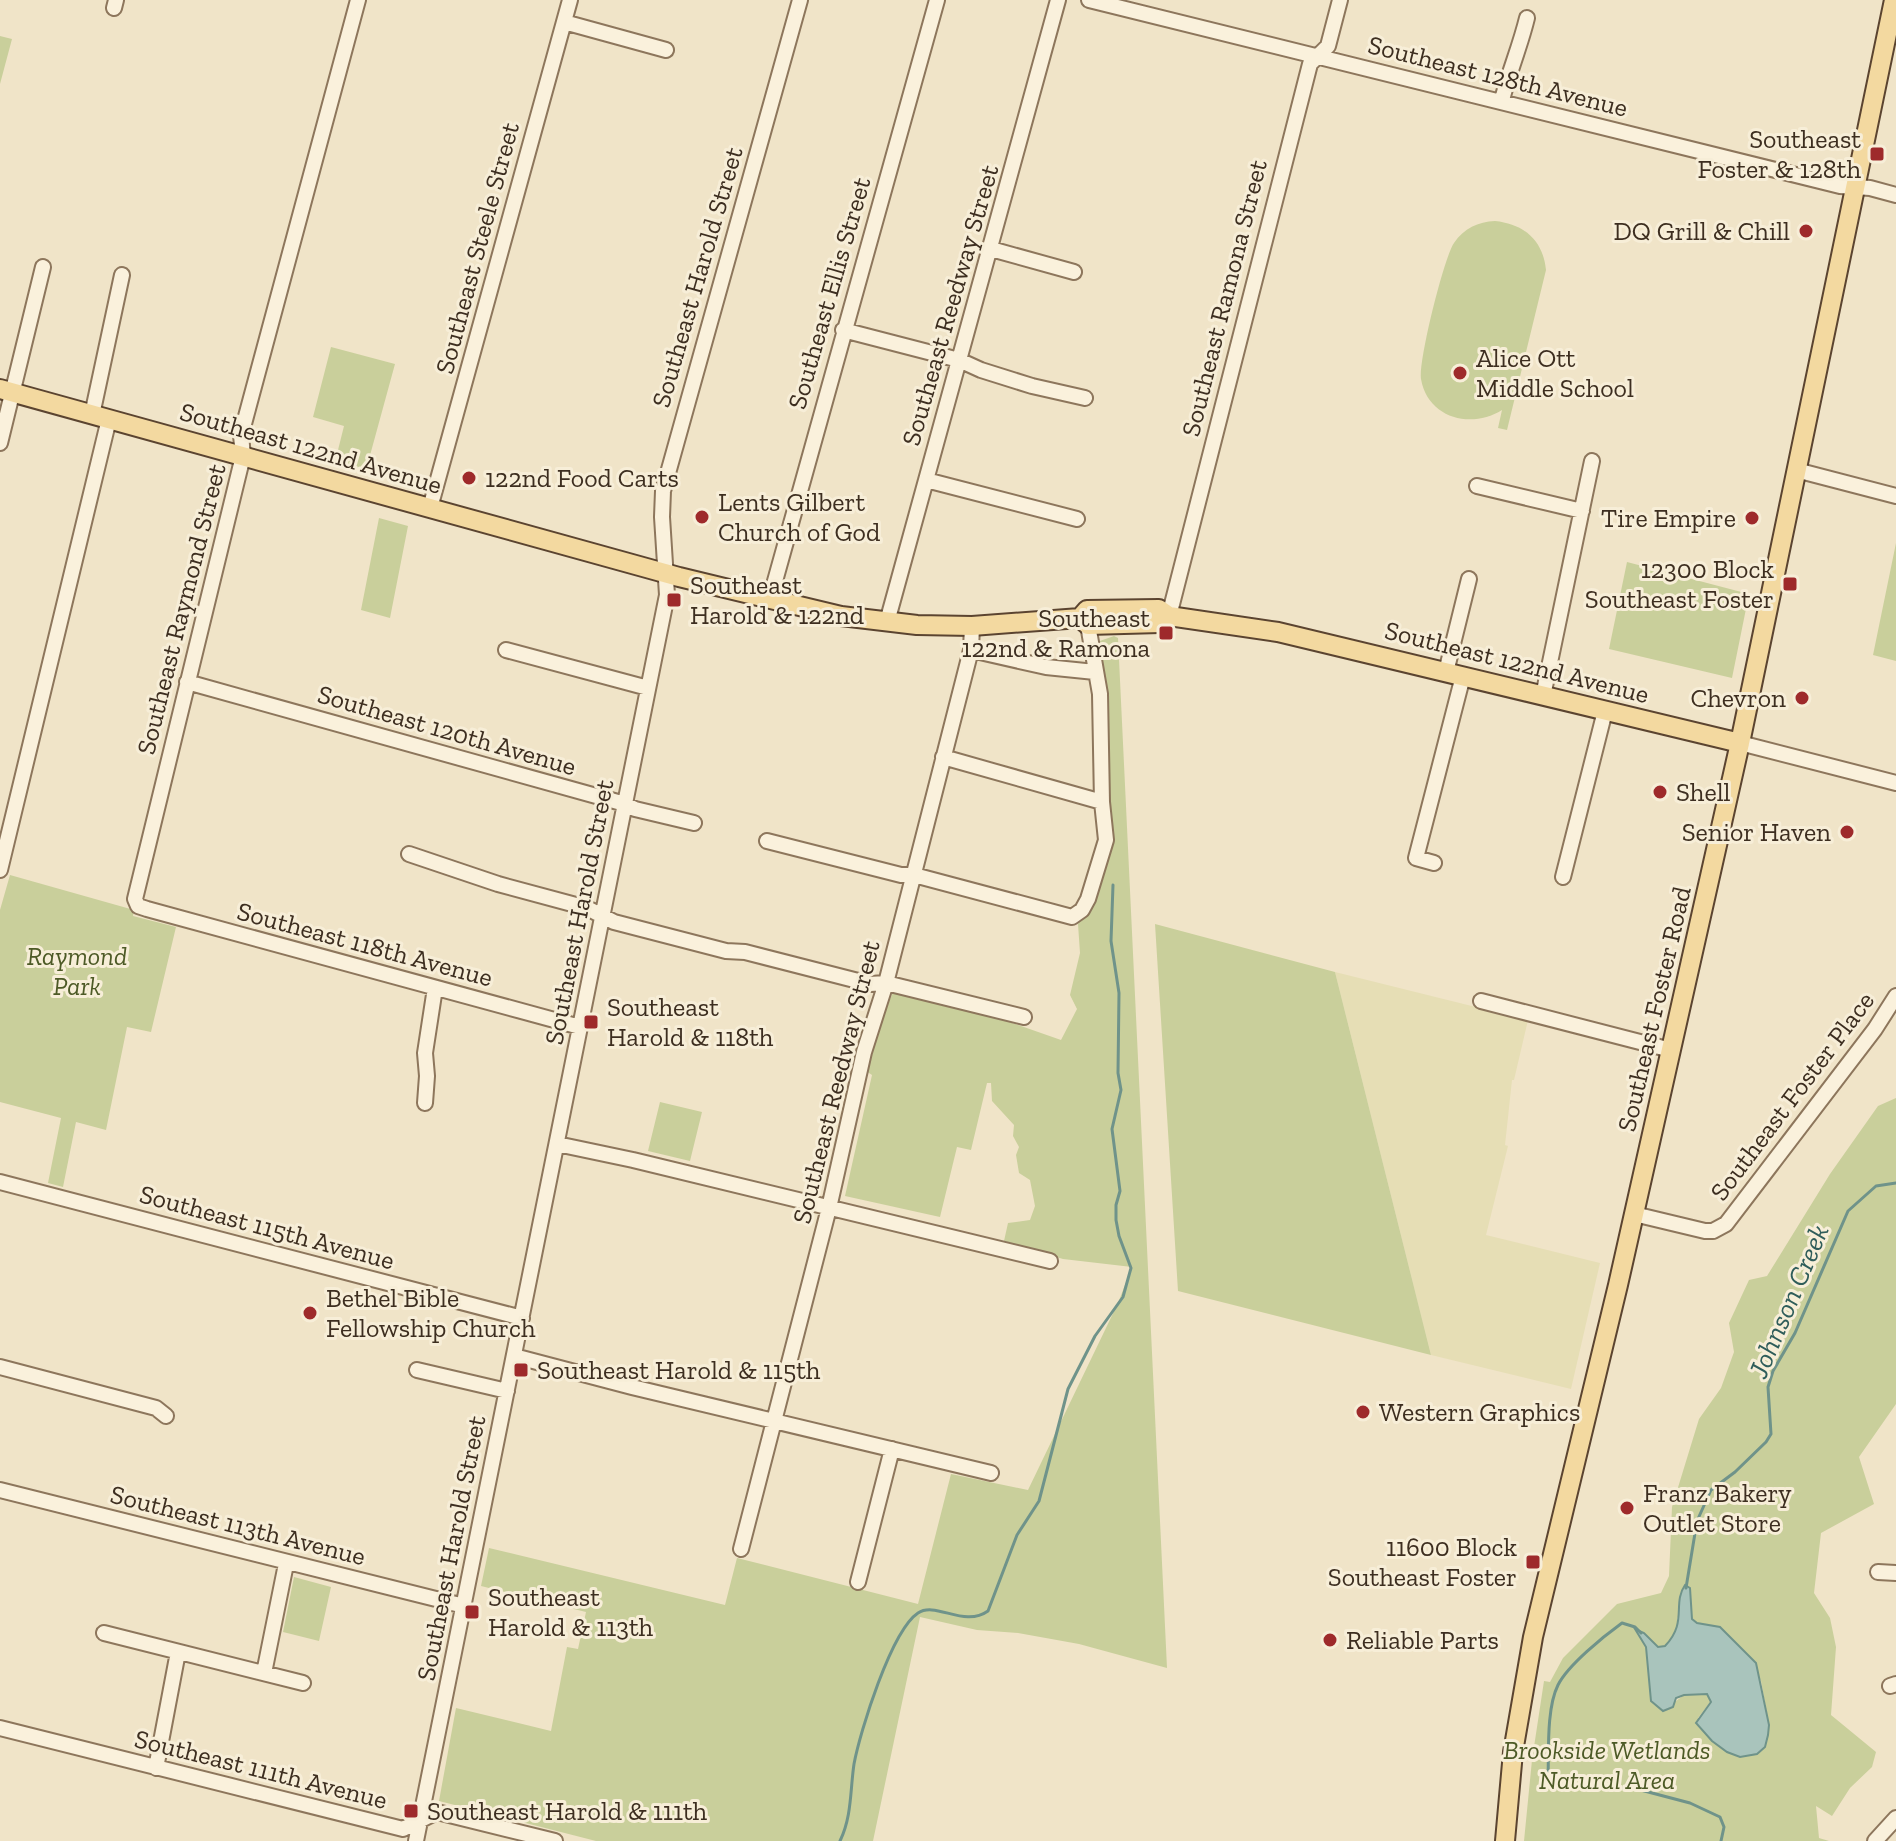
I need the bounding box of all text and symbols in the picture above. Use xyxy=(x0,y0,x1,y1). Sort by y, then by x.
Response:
street label: Southeast 128th Avenue xyxy=(1365,28,1631,124)
street label: Southeast Steele Street xyxy=(428,118,526,377)
place label: Southeast Foster & 128th xyxy=(1698,123,1861,185)
street label: Southeast Harold Street xyxy=(644,143,750,411)
marker: Southeast Foster & 128th xyxy=(1868,145,1886,163)
street label: Southeast Ramona Street xyxy=(1174,156,1274,440)
street label: Southeast Reedway Street xyxy=(895,160,1006,449)
street label: Southeast Ellis Street xyxy=(781,173,878,413)
place label: DQ Grill & Chill xyxy=(1613,215,1790,247)
marker: DQ Grill & Chill xyxy=(1797,222,1815,240)
place label: Alice Ott Middle School xyxy=(1476,342,1634,404)
marker: Alice Ott Middle School xyxy=(1451,364,1469,382)
street label: Southeast 122nd Avenue xyxy=(176,395,446,501)
street label: Southeast Raymond Street xyxy=(129,460,233,758)
place label: 122nd Food Carts xyxy=(485,462,679,494)
marker: 122nd Food Carts xyxy=(460,469,478,487)
place label: Lents Gilbert Church of God xyxy=(718,486,880,548)
place label: Tire Empire xyxy=(1601,502,1736,534)
marker: Lents Gilbert Church of God xyxy=(693,508,711,526)
marker: Tire Empire xyxy=(1743,509,1761,527)
place label: 12300 Block Southeast Foster xyxy=(1585,553,1774,615)
place label: Southeast Harold & 122nd xyxy=(690,569,864,631)
marker: 12300 Block Southeast Foster xyxy=(1781,575,1799,593)
marker: Southeast Harold & 122nd xyxy=(665,591,683,609)
place label: Southeast 122nd & Ramona xyxy=(961,602,1150,664)
street label: Southeast 122nd Avenue xyxy=(1382,614,1652,710)
marker: Southeast 122nd & Ramona xyxy=(1157,624,1175,642)
street label: Southeast 120th Avenue xyxy=(314,678,580,782)
place label: Chevron xyxy=(1691,682,1786,714)
marker: Chevron xyxy=(1793,689,1811,707)
street label: Southeast Harold Street xyxy=(538,776,620,1047)
place label: Shell xyxy=(1676,776,1731,808)
marker: Shell xyxy=(1651,783,1669,801)
place label: Senior Haven xyxy=(1682,816,1831,848)
marker: Senior Haven xyxy=(1838,823,1856,841)
street label: Southeast Foster Road xyxy=(1610,883,1698,1135)
street label: Southeast 118th Avenue xyxy=(234,894,496,994)
street label: Southeast Reedway Street xyxy=(785,937,887,1227)
park label: Raymond Park xyxy=(27,940,127,1002)
street label: Southeast Foster Place xyxy=(1703,985,1881,1207)
place label: Southeast Harold & 118th xyxy=(607,991,774,1053)
marker: Southeast Harold & 118th xyxy=(582,1013,600,1031)
street label: Southeast 115th Avenue xyxy=(136,1178,398,1276)
water label: Johnson Creek xyxy=(1741,1219,1836,1384)
place label: Bethel Bible Fellowship Church xyxy=(326,1282,536,1344)
marker: Bethel Bible Fellowship Church xyxy=(301,1304,319,1322)
place label: Southeast Harold & 115th xyxy=(537,1354,821,1386)
marker: Southeast Harold & 115th xyxy=(512,1361,530,1379)
place label: Western Graphics xyxy=(1379,1396,1580,1428)
marker: Western Graphics xyxy=(1354,1403,1372,1421)
street label: Southeast Harold Street xyxy=(410,1412,492,1683)
place label: Franz Bakery Outlet Store xyxy=(1643,1477,1792,1539)
street label: Southeast 113th Avenue xyxy=(107,1478,369,1572)
marker: Franz Bakery Outlet Store xyxy=(1618,1499,1636,1517)
place label: 11600 Block Southeast Foster xyxy=(1328,1531,1517,1593)
marker: 11600 Block Southeast Foster xyxy=(1524,1553,1542,1571)
place label: Southeast Harold & 113th xyxy=(488,1581,654,1643)
marker: Southeast Harold & 113th xyxy=(463,1603,481,1621)
place label: Reliable Parts xyxy=(1346,1624,1499,1656)
marker: Reliable Parts xyxy=(1321,1631,1339,1649)
street label: Southeast 111th Avenue xyxy=(131,1722,391,1816)
park label: Brookside Wetlands Natural Area xyxy=(1503,1734,1711,1796)
place label: Southeast Harold & 111th xyxy=(427,1795,708,1827)
marker: Southeast Harold & 111th xyxy=(402,1802,420,1820)

